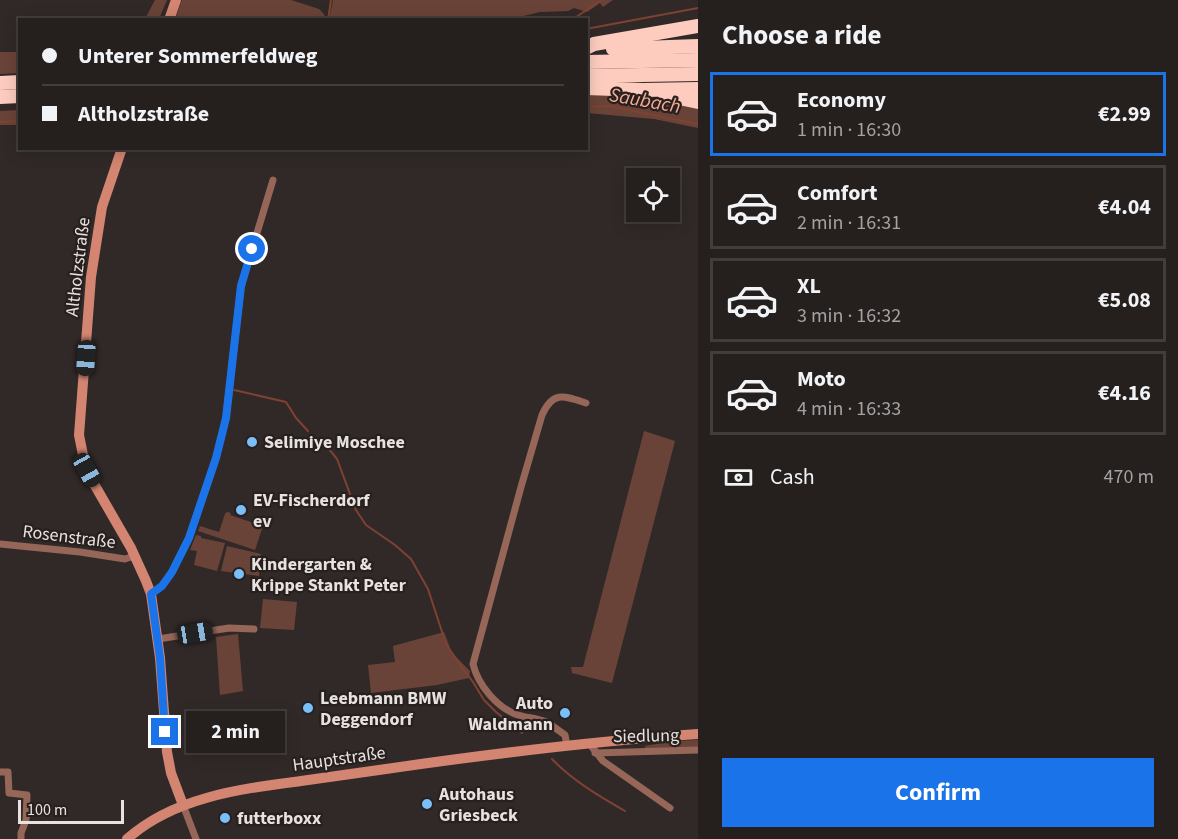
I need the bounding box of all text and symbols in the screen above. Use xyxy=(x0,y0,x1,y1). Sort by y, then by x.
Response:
text: Choose a ride xyxy=(722,16,882,55)
text: Unterer Sommerfeldweg xyxy=(78,40,317,72)
water label: Saubach xyxy=(607,81,683,121)
text: Economy xyxy=(797,84,886,116)
icon: car xyxy=(725,87,779,141)
text: Altholzstraße xyxy=(78,98,209,130)
text: €2.99 xyxy=(1098,98,1151,130)
text: 1 min · 16:30 xyxy=(797,116,901,144)
map controls xyxy=(626,168,680,222)
button: locate xyxy=(626,168,680,222)
text: Comfort xyxy=(797,177,878,209)
icon: car xyxy=(725,180,779,234)
text: €4.04 xyxy=(1098,191,1151,223)
text: 2 min · 16:31 xyxy=(797,209,901,237)
street label: Altholzstraße xyxy=(60,216,96,318)
route start xyxy=(238,235,265,262)
text: XL xyxy=(797,270,821,302)
icon: car xyxy=(725,273,779,327)
text: €5.08 xyxy=(1098,284,1151,316)
text: 3 min · 16:32 xyxy=(797,302,901,330)
car xyxy=(76,339,96,377)
text: Moto xyxy=(797,363,846,395)
icon: car xyxy=(725,366,779,420)
text: €4.16 xyxy=(1098,377,1151,409)
text: 4 min · 16:33 xyxy=(797,395,901,423)
place label: Selimiye Moschee xyxy=(264,430,405,455)
marker: Selimiye Moschee xyxy=(245,435,259,449)
car xyxy=(70,450,104,490)
icon: cash xyxy=(722,461,755,494)
text: Cash xyxy=(770,461,815,493)
text: 470 m xyxy=(1104,463,1154,491)
place label: EV-Fischerdorf ev xyxy=(253,488,370,534)
marker: EV-Fischerdorf ev xyxy=(234,503,248,517)
street label: Rosenstraße xyxy=(21,519,117,555)
place label: Kindergarten & Krippe Stankt Peter xyxy=(251,552,407,598)
marker: Kindergarten & Krippe Stankt Peter xyxy=(232,567,246,581)
car xyxy=(176,621,214,645)
place label: Leebmann BMW Deggendorf xyxy=(320,686,447,732)
place label: Auto Waldmann xyxy=(468,691,553,737)
marker: Leebmann BMW Deggendorf xyxy=(301,701,315,715)
marker: Auto Waldmann xyxy=(558,706,572,720)
callout: 2 min xyxy=(186,711,285,753)
route end xyxy=(151,718,178,745)
text: 2 min xyxy=(211,718,260,746)
street label: Siedlung xyxy=(613,723,679,749)
street label: Hauptstraße xyxy=(291,740,387,778)
button: Confirm xyxy=(722,758,1154,827)
place label: Autohaus Griesbeck xyxy=(438,782,518,828)
scale bar xyxy=(18,797,124,824)
marker: Autohaus Griesbeck xyxy=(420,797,434,811)
text: 100 m xyxy=(27,799,67,821)
place label: futterboxx xyxy=(237,806,321,831)
marker: futterboxx xyxy=(218,811,232,825)

